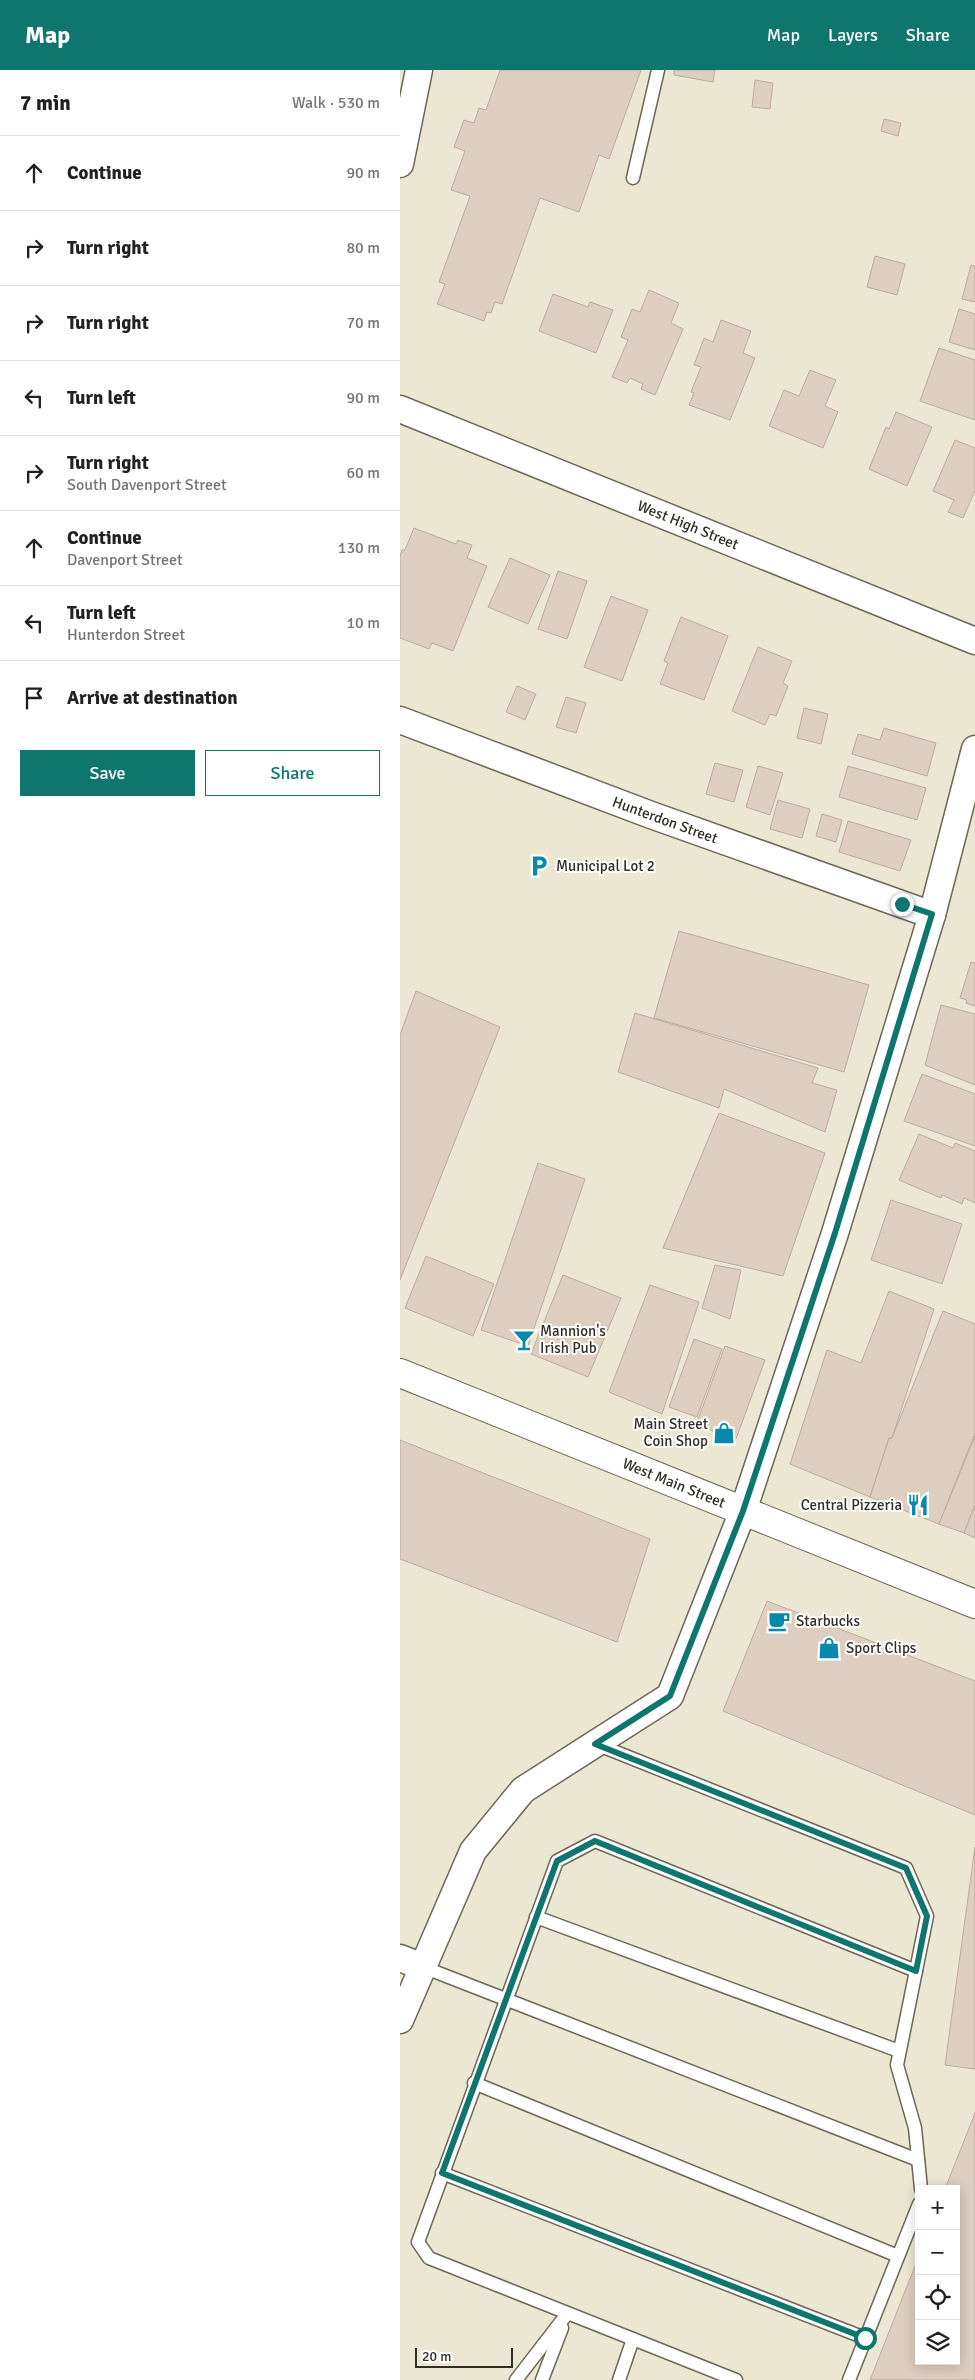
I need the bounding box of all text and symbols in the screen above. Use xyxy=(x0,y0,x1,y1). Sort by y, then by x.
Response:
text: Map xyxy=(25,20,70,50)
text: Map xyxy=(767,24,800,46)
text: Layers xyxy=(828,24,878,46)
text: Share xyxy=(906,24,950,46)
text: 7 min xyxy=(20,90,71,116)
text: Walk · 530 m xyxy=(292,93,380,113)
icon: ahead xyxy=(20,159,48,187)
text: Continue xyxy=(67,161,142,185)
text: 90 m xyxy=(346,163,380,183)
icon: right xyxy=(20,234,48,262)
text: Turn right xyxy=(67,236,149,260)
text: 80 m xyxy=(346,238,380,258)
icon: right xyxy=(20,309,48,337)
text: Turn right xyxy=(67,311,149,335)
text: 70 m xyxy=(346,313,380,333)
icon: left xyxy=(20,384,48,412)
text: Turn left xyxy=(67,386,136,410)
text: 90 m xyxy=(346,388,380,408)
text: Turn right xyxy=(67,451,149,475)
icon: right xyxy=(20,459,48,487)
text: 60 m xyxy=(346,463,380,483)
text: South Davenport Street xyxy=(67,475,227,495)
street label: West High Street xyxy=(635,497,741,553)
text: Continue xyxy=(67,526,142,550)
icon: ahead xyxy=(20,534,48,562)
text: 130 m xyxy=(338,538,380,558)
text: Davenport Street xyxy=(67,550,183,570)
text: Turn left xyxy=(67,601,136,625)
icon: left xyxy=(20,609,48,637)
text: 10 m xyxy=(346,613,380,633)
text: Hunterdon Street xyxy=(67,625,185,645)
icon: arrive xyxy=(20,684,48,712)
text: Arrive at destination xyxy=(67,686,238,710)
button: Save xyxy=(20,750,195,796)
button: Share xyxy=(205,750,380,796)
street label: Hunterdon Street xyxy=(610,793,720,847)
parking icon: Municipal Lot 2 xyxy=(526,853,552,879)
place label: Municipal Lot 2 xyxy=(556,857,655,875)
route end xyxy=(891,893,914,916)
place label: Mannion's Irish Pub xyxy=(540,1322,606,1357)
bar icon: Mannion's Irish Pub xyxy=(511,1327,537,1353)
place label: Main Street Coin Shop xyxy=(634,1415,708,1450)
shop icon: Main Street Coin Shop xyxy=(711,1420,737,1446)
street label: West Main Street xyxy=(620,1454,728,1512)
restaurant icon: Central Pizzeria xyxy=(905,1492,931,1518)
place label: Central Pizzeria xyxy=(801,1496,902,1514)
cafe icon: Starbucks xyxy=(766,1608,792,1634)
place label: Starbucks xyxy=(796,1612,860,1630)
shop icon: Sport Clips xyxy=(816,1635,842,1661)
place label: Sport Clips xyxy=(846,1639,917,1657)
map controls xyxy=(915,2185,960,2365)
button: + xyxy=(915,2185,960,2230)
button: − xyxy=(915,2230,960,2275)
button: locate xyxy=(915,2275,960,2320)
button: layers xyxy=(915,2320,960,2365)
route start xyxy=(854,2327,877,2350)
scale bar xyxy=(415,2345,512,2368)
text: 20 m xyxy=(422,2348,451,2365)

